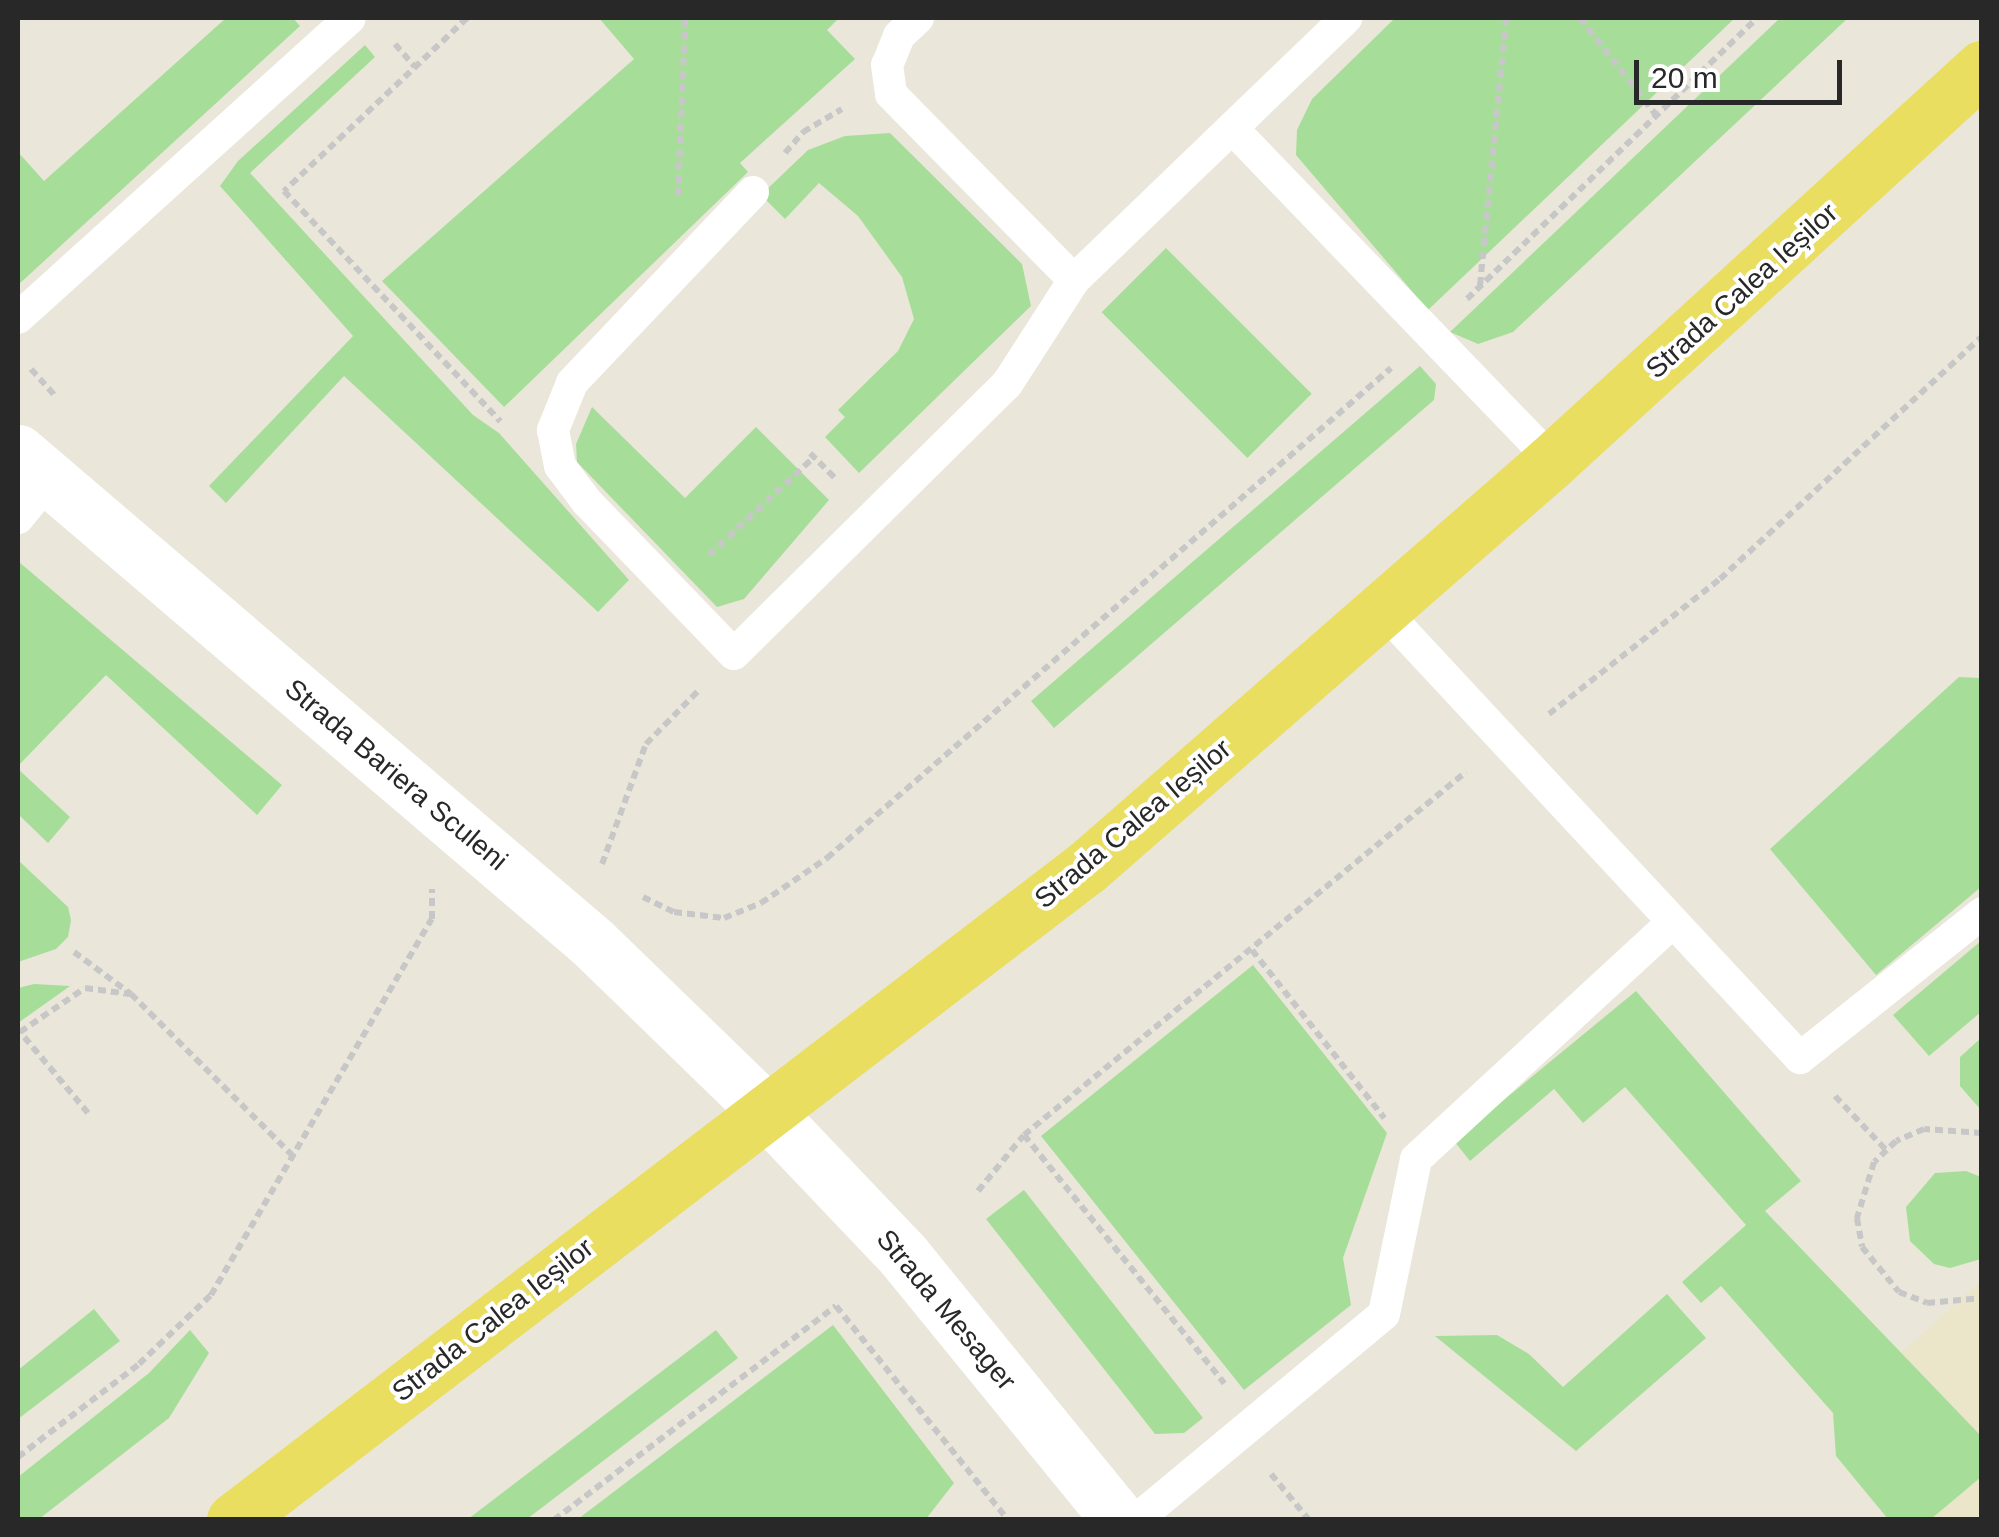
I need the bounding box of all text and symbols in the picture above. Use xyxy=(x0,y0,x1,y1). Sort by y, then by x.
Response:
scale bar xyxy=(1639,40,1846,102)
text: 20 m xyxy=(1651,61,1718,94)
street label: Strada Calea Ieșilor xyxy=(1639,196,1845,386)
street label: Strada Bariera Sculeni xyxy=(278,672,514,878)
street label: Strada Calea Ieșilor xyxy=(1028,732,1238,916)
street label: Strada Mesager xyxy=(869,1223,1023,1397)
street label: Strada Calea Ieșilor xyxy=(386,1231,600,1409)

